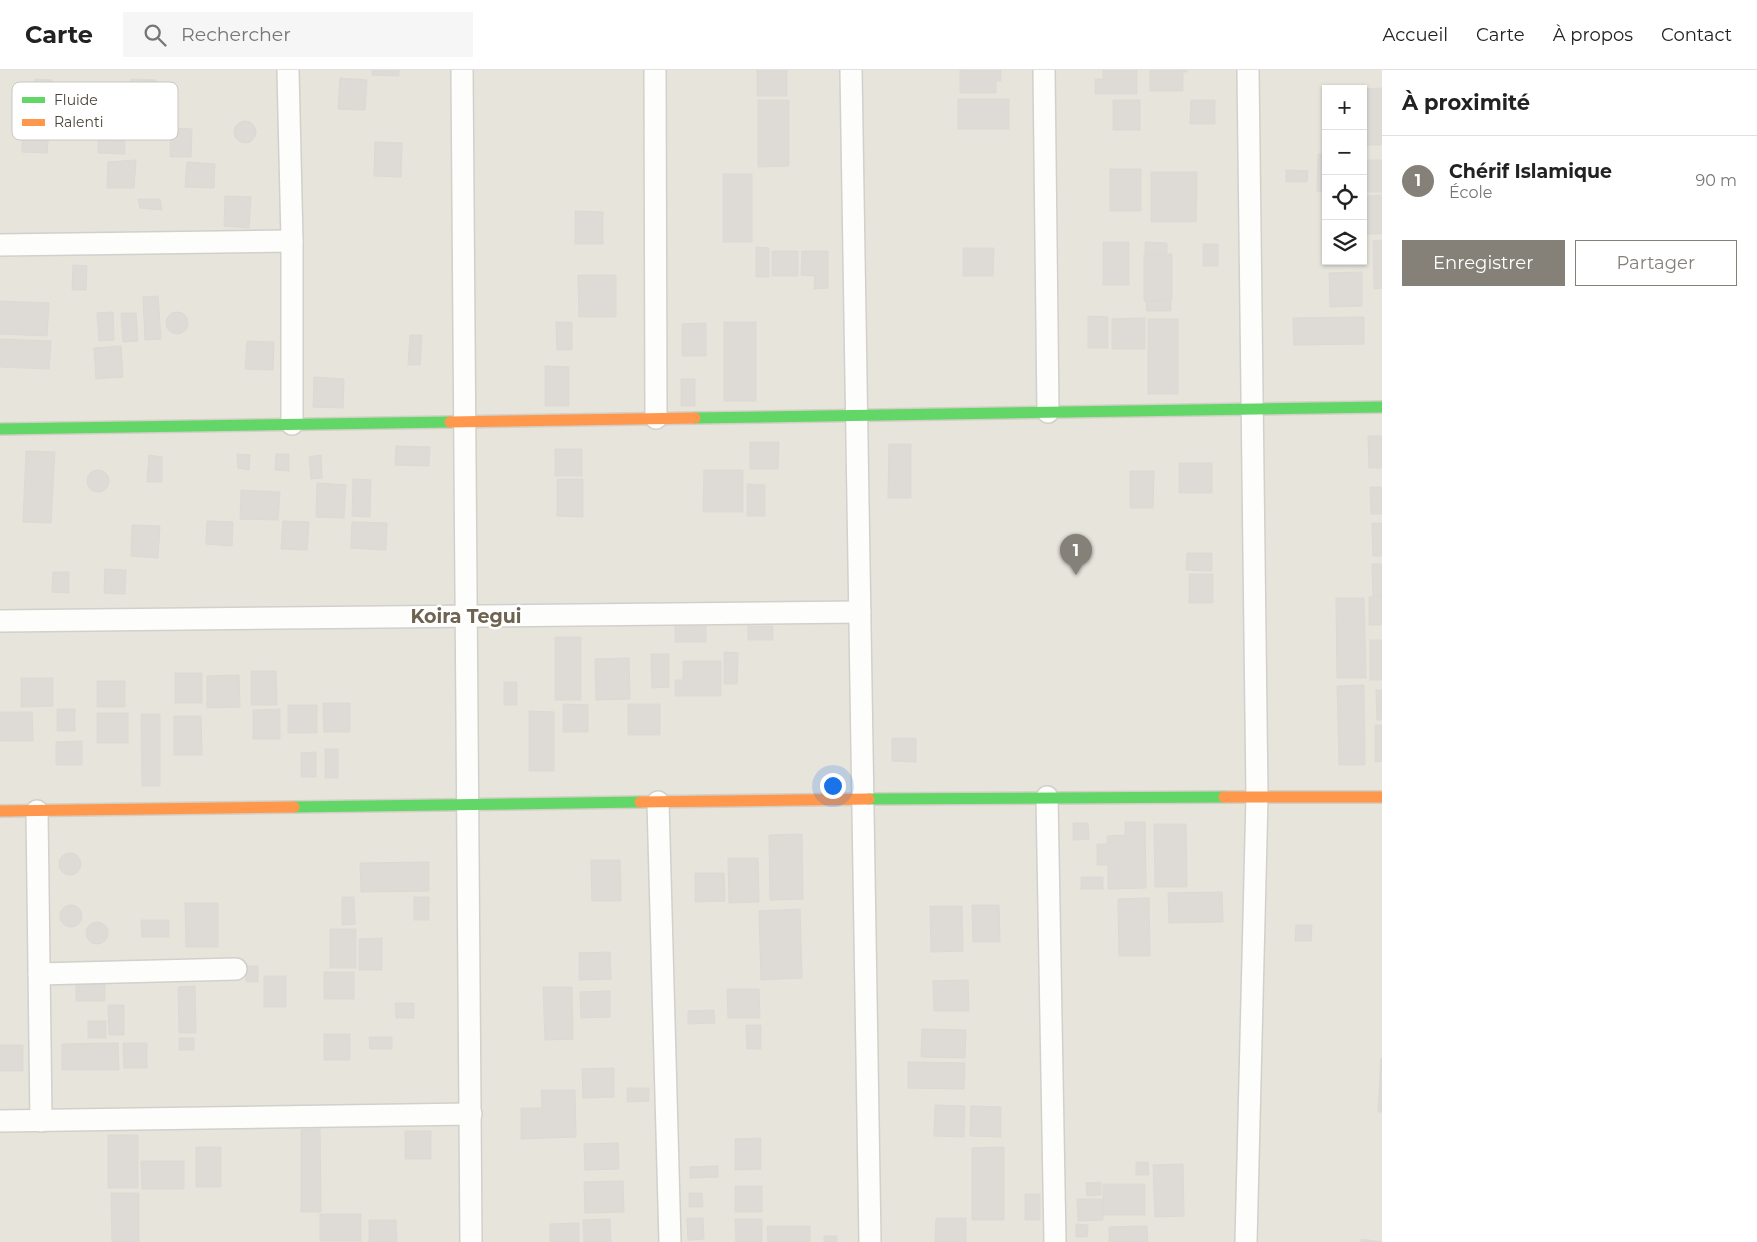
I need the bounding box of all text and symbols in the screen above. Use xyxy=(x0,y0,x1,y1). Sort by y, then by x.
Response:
search box xyxy=(123,12,473,57)
text: Carte xyxy=(25,20,93,49)
icon: search xyxy=(141,21,169,49)
text: Rechercher xyxy=(181,23,291,46)
text: Accueil xyxy=(1383,24,1448,46)
text: Carte xyxy=(1476,24,1525,46)
text: À propos xyxy=(1553,24,1633,46)
text: Contact xyxy=(1661,24,1732,46)
legend xyxy=(12,82,178,140)
map controls xyxy=(1322,85,1367,265)
button: + xyxy=(1322,85,1367,130)
text: À proximité xyxy=(1402,90,1530,115)
text: Fluide xyxy=(54,91,98,109)
text: Ralenti xyxy=(54,113,103,131)
button: − xyxy=(1322,130,1367,175)
text: Chérif Islamique xyxy=(1449,160,1612,183)
text: 1 xyxy=(1415,171,1421,190)
text: 90 m xyxy=(1695,171,1737,190)
button: locate xyxy=(1322,175,1367,220)
text: École xyxy=(1449,183,1492,202)
button: layers xyxy=(1322,220,1367,265)
button: Enregistrer xyxy=(1402,240,1565,286)
button: Partager xyxy=(1575,240,1737,286)
pin: 1 xyxy=(1060,534,1092,575)
district label: Koira Tegui xyxy=(410,605,522,628)
your location xyxy=(820,773,846,799)

